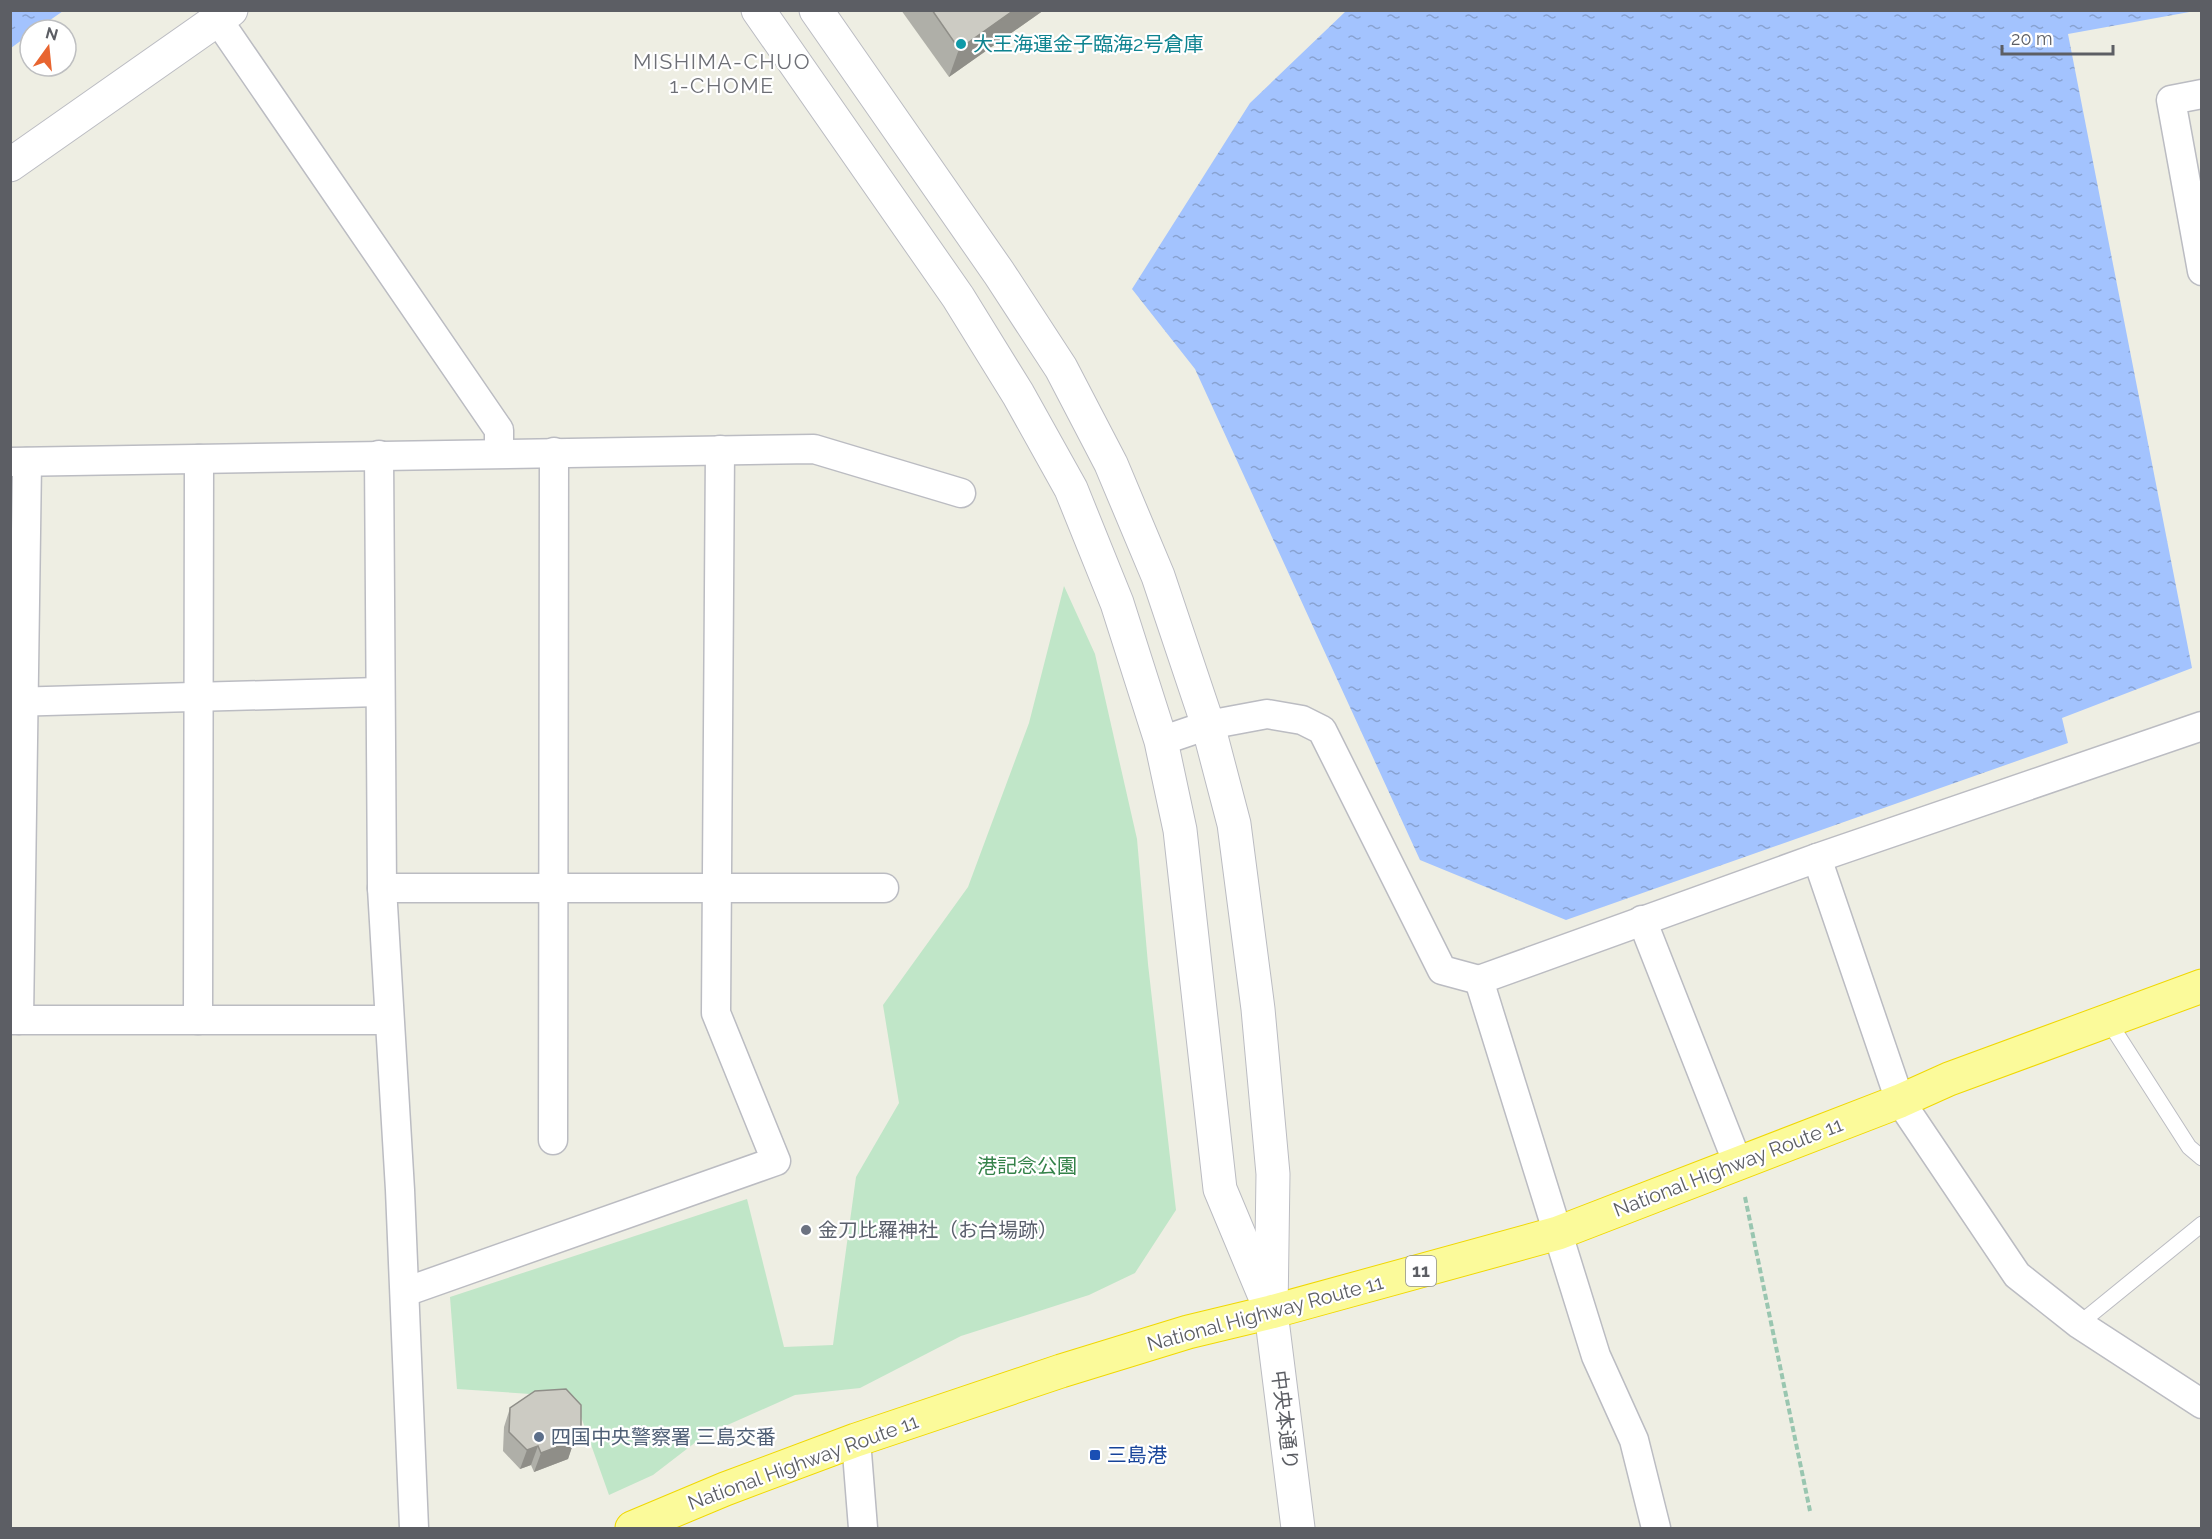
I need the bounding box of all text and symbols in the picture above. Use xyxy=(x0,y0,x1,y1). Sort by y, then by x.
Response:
north arrow xyxy=(18,18,78,78)
scale bar xyxy=(2002,18,2113,56)
text: N xyxy=(43,23,60,45)
text: 20 m xyxy=(2011,28,2053,49)
place label: 大王海運金子臨海2号倉庫 xyxy=(973,32,1203,56)
marker: 大王海運金子臨海2号倉庫 xyxy=(954,37,968,51)
district label: MISHIMA-CHUO 1-CHOME xyxy=(633,49,811,98)
street label: National Highway Route 11 xyxy=(1610,1112,1846,1222)
park label: 港記念公園 xyxy=(977,1154,1077,1178)
place label: 金刀比羅神社（お台場跡） xyxy=(818,1218,1058,1242)
marker: 金刀比羅神社（お台場跡） xyxy=(799,1223,813,1237)
road number: 11 xyxy=(1406,1256,1436,1286)
street label: National Highway Route 11 xyxy=(1144,1270,1386,1356)
street label: 中央本通り xyxy=(1267,1369,1303,1471)
street label: National Highway Route 11 xyxy=(684,1409,922,1515)
place label: 四国中央警察署 三島交番 xyxy=(551,1425,776,1449)
marker: 四国中央警察署 三島交番 xyxy=(532,1430,546,1444)
place label: 三島港 xyxy=(1107,1443,1167,1467)
marker: 三島港 xyxy=(1088,1448,1102,1462)

